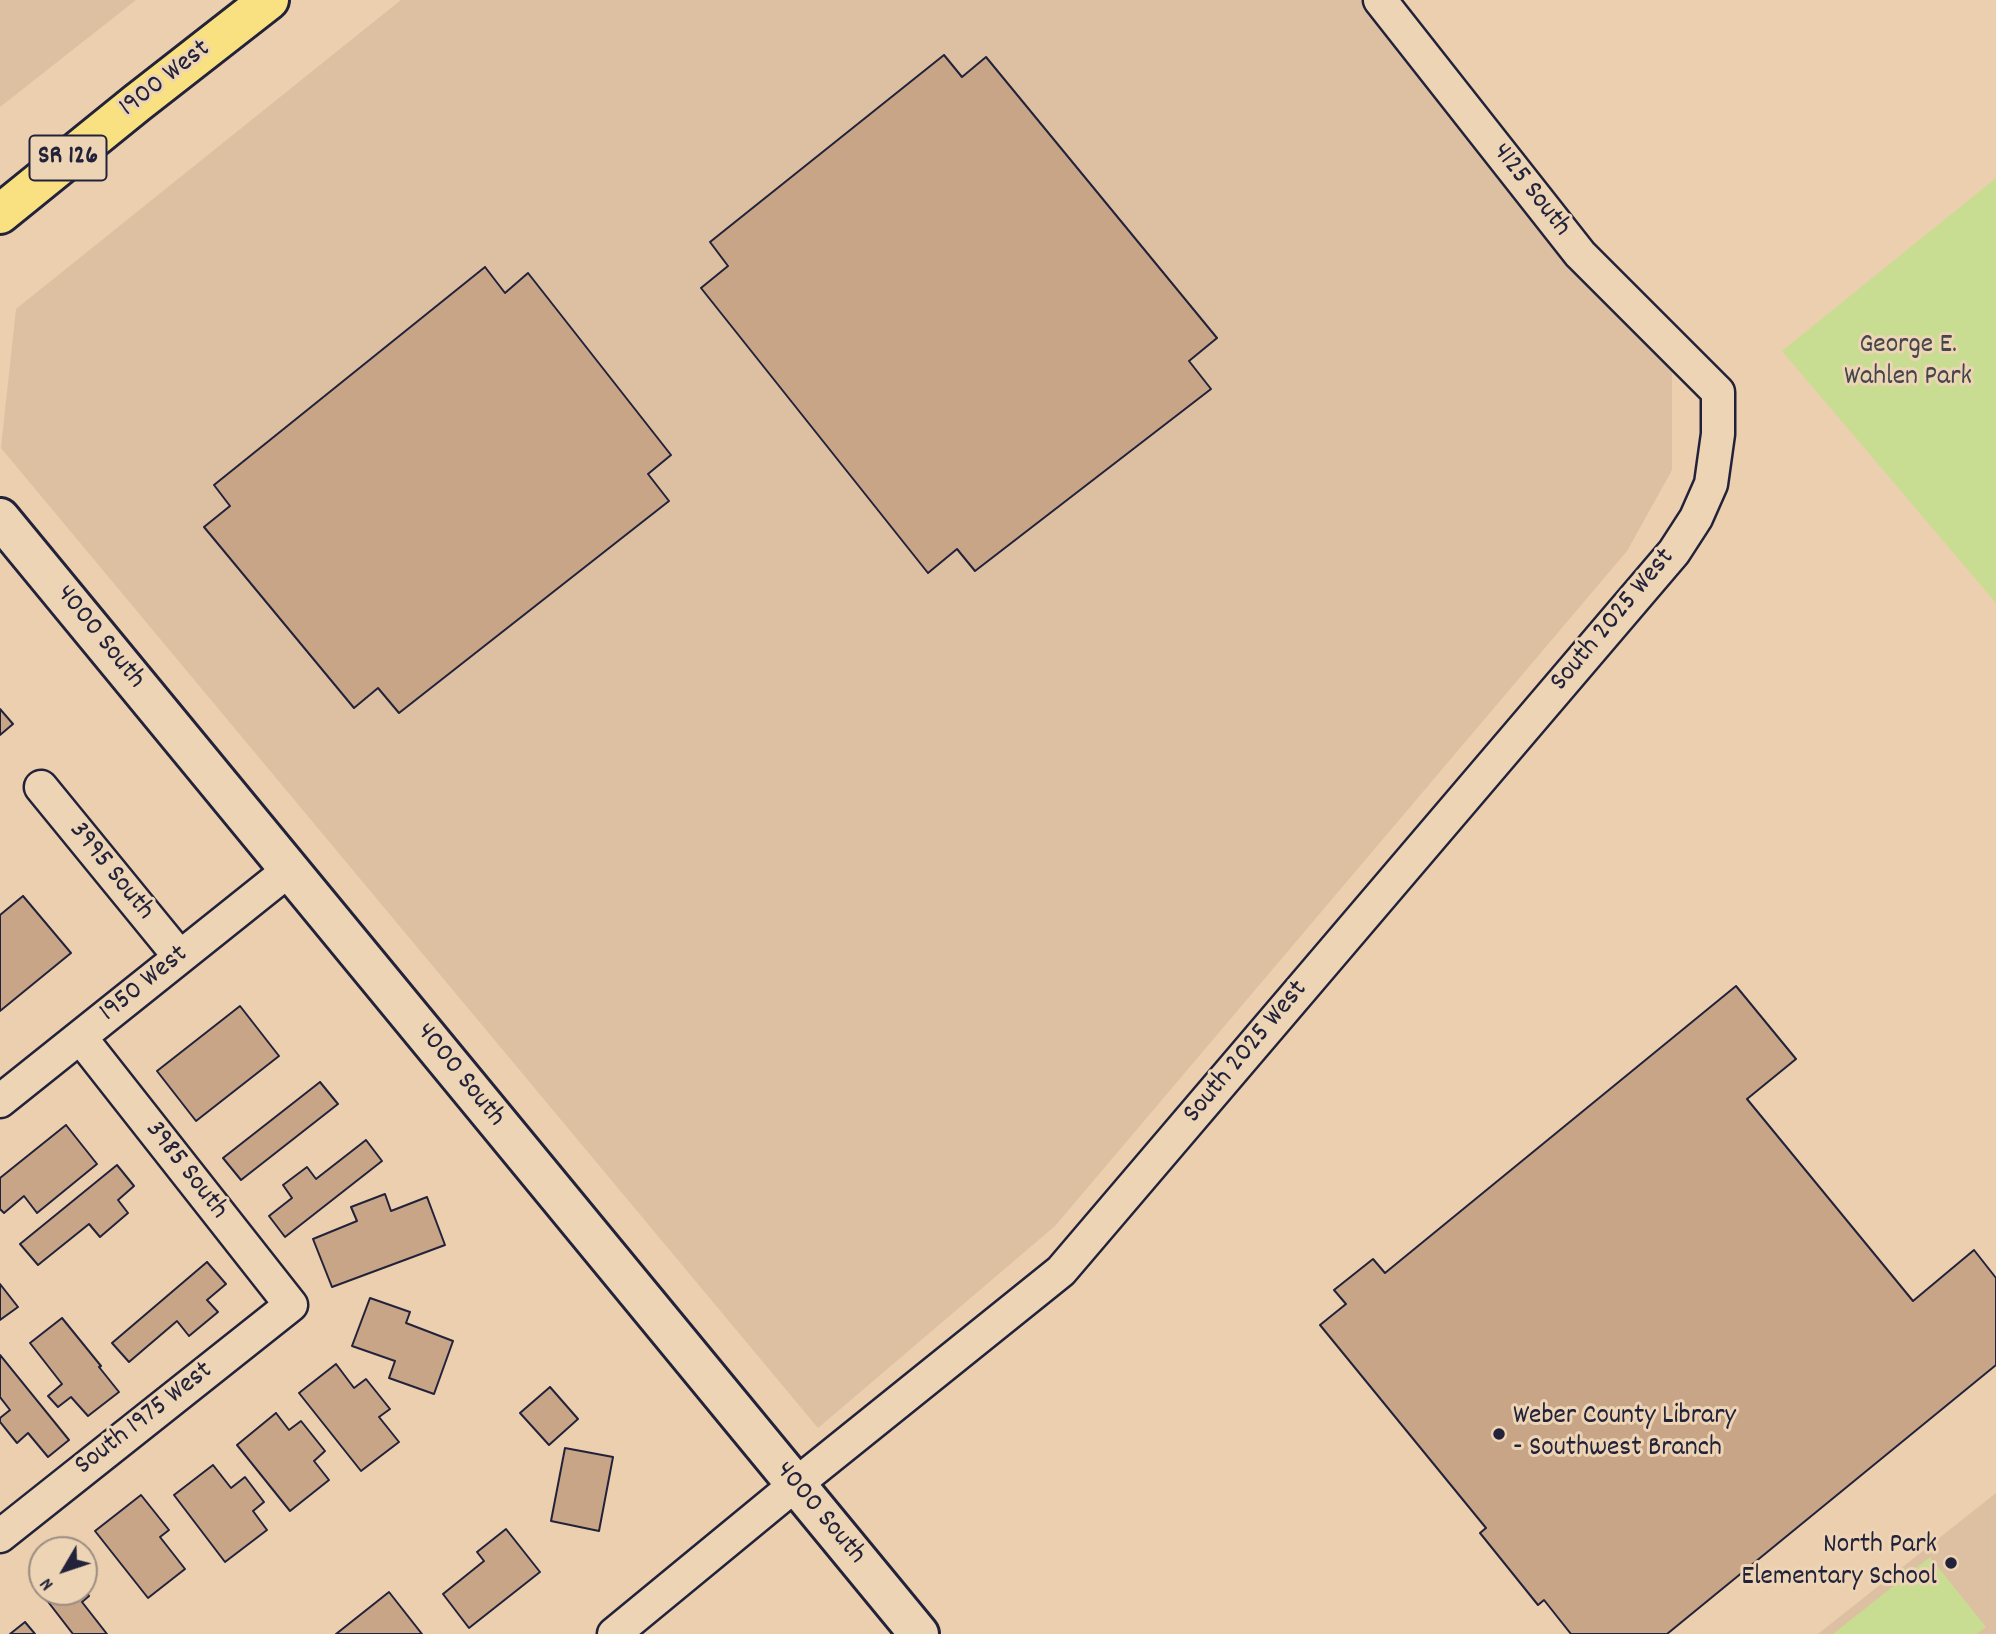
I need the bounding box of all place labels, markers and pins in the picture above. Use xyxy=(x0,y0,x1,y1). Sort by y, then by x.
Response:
place label: Weber County Library - Southwest Branch xyxy=(1513,1401,1736,1467)
marker: Weber County Library - Southwest Branch xyxy=(1491,1426,1507,1442)
place label: North Park Elementary School xyxy=(1741,1530,1937,1596)
marker: North Park Elementary School xyxy=(1943,1555,1959,1571)

